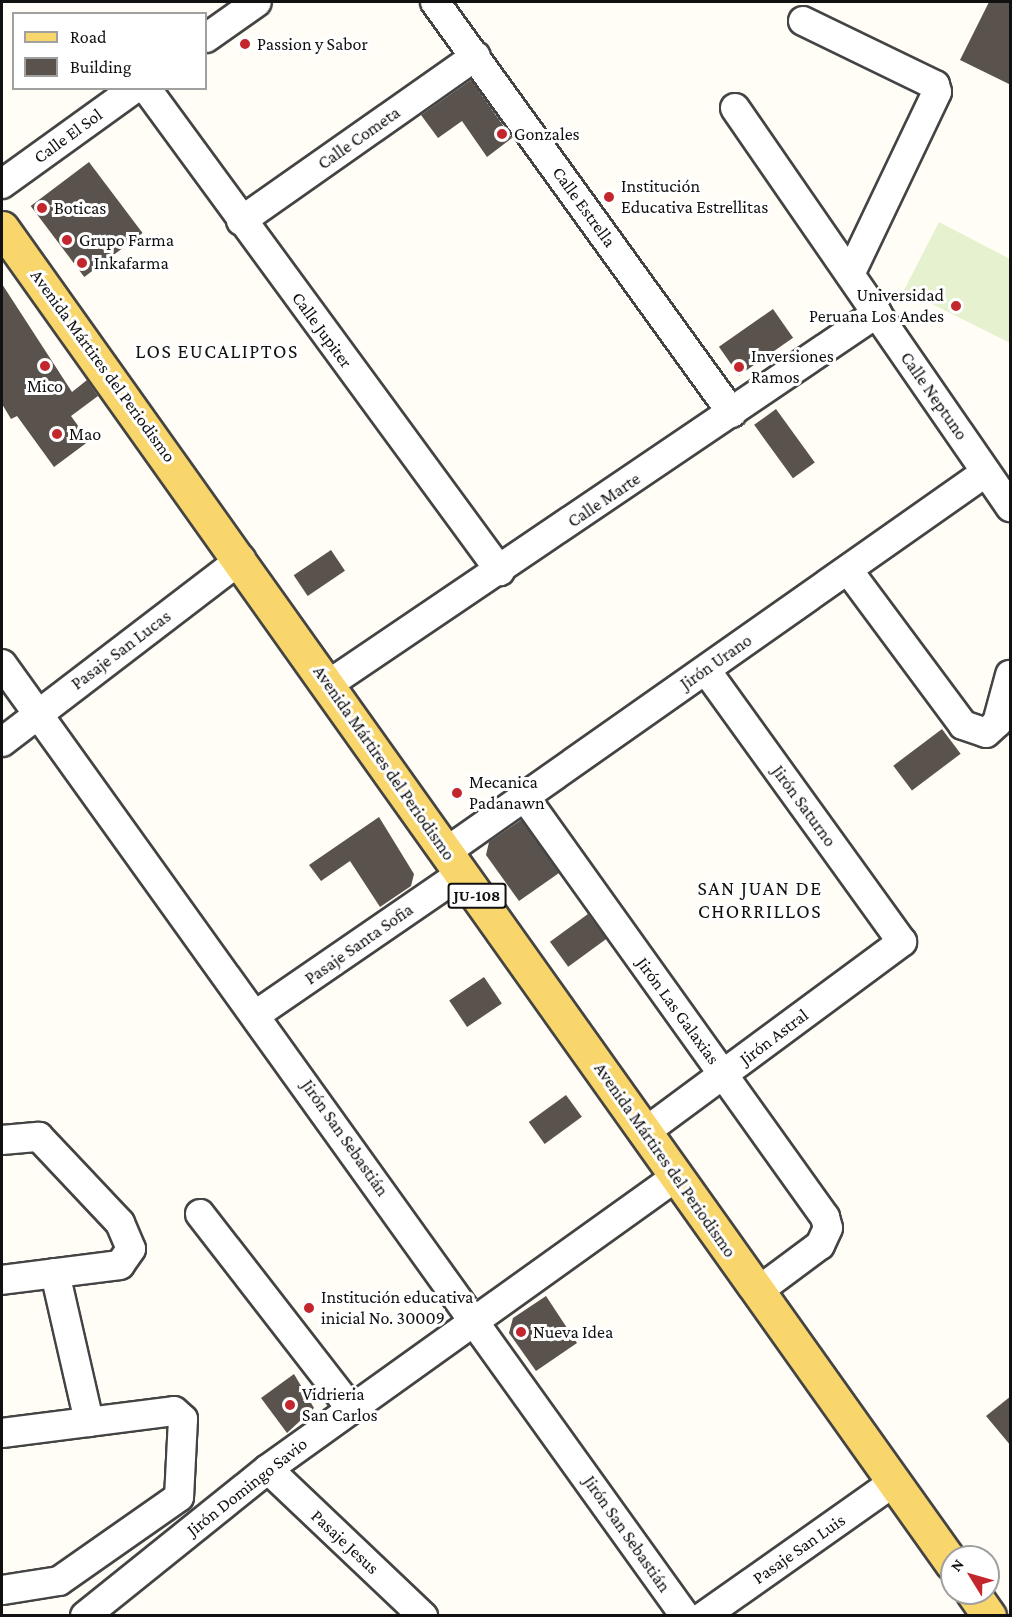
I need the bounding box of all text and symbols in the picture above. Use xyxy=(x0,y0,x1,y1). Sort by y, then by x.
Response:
legend xyxy=(12,12,207,90)
text: Road xyxy=(70,27,107,47)
place label: Passion y Sabor xyxy=(257,33,368,55)
marker: Passion y Sabor xyxy=(238,37,252,51)
text: Building xyxy=(70,57,131,77)
street label: Calle Cometa xyxy=(314,102,404,174)
street label: Calle El Sol xyxy=(29,104,107,168)
place label: Gonzales xyxy=(514,123,580,145)
marker: Gonzales xyxy=(495,127,509,141)
street label: Calle Estrella xyxy=(548,163,620,251)
place label: Institución Educativa Estrellitas xyxy=(621,176,768,219)
marker: Institución Educativa Estrellitas xyxy=(602,190,616,204)
place label: Boticas xyxy=(54,197,106,219)
marker: Boticas xyxy=(35,201,49,215)
place label: Grupo Farma xyxy=(79,229,174,251)
marker: Grupo Farma xyxy=(60,233,74,247)
place label: Inkafarma xyxy=(94,252,169,274)
marker: Inkafarma xyxy=(75,256,89,270)
street label: Avenida Mártires del Periodismo xyxy=(26,265,180,467)
place label: Universidad Peruana Los Andes xyxy=(809,285,944,328)
street label: Calle Jupiter xyxy=(287,288,357,372)
marker: Universidad Peruana Los Andes xyxy=(949,299,963,313)
district label: LOS EUCALIPTOS xyxy=(135,339,299,363)
place label: Inversiones Ramos xyxy=(751,346,834,388)
street label: Calle Neptuno xyxy=(896,348,972,444)
marker: Mico xyxy=(38,359,52,373)
marker: Inversiones Ramos xyxy=(732,360,746,374)
place label: Mico xyxy=(27,375,63,397)
place label: Mao xyxy=(69,423,101,445)
marker: Mao xyxy=(50,427,64,441)
street label: Calle Marte xyxy=(564,468,644,532)
street label: Pasaje San Lucas xyxy=(67,606,175,694)
street label: Jirón Urano xyxy=(676,629,756,695)
street label: Avenida Mártires del Periodismo xyxy=(308,661,460,865)
street label: Jirón Saturno xyxy=(767,761,841,851)
place label: Mecanica Padanawn xyxy=(469,772,545,814)
marker: Mecanica Padanawn xyxy=(450,786,464,800)
district label: SAN JUAN DE CHORRILLOS xyxy=(697,876,823,923)
road number: JU-108 xyxy=(447,883,507,909)
street label: Pasaje Santa Sofia xyxy=(301,899,417,989)
street label: Jirón Las Galaxias xyxy=(632,953,724,1069)
street label: Jirón Astral xyxy=(735,1004,813,1070)
street label: Avenida Mártires del Periodismo xyxy=(589,1058,741,1262)
street label: Jirón San Sebastián xyxy=(297,1075,393,1201)
place label: Institución educativa inicial No. 30009 xyxy=(321,1287,473,1330)
marker: Institución educativa inicial No. 30009 xyxy=(302,1301,316,1315)
place label: Nueva Idea xyxy=(533,1321,613,1343)
marker: Nueva Idea xyxy=(514,1325,528,1339)
place label: Vidrieria San Carlos xyxy=(302,1384,378,1426)
marker: Vidrieria San Carlos xyxy=(283,1398,297,1412)
street label: Jirón Domingo Savio xyxy=(182,1433,312,1541)
street label: Jirón San Sebastián xyxy=(579,1471,675,1597)
street label: Pasaje Jesus xyxy=(307,1505,383,1579)
street label: Pasaje San Luis xyxy=(749,1509,849,1589)
north arrow xyxy=(940,1545,1000,1605)
text: N xyxy=(947,1556,967,1575)

